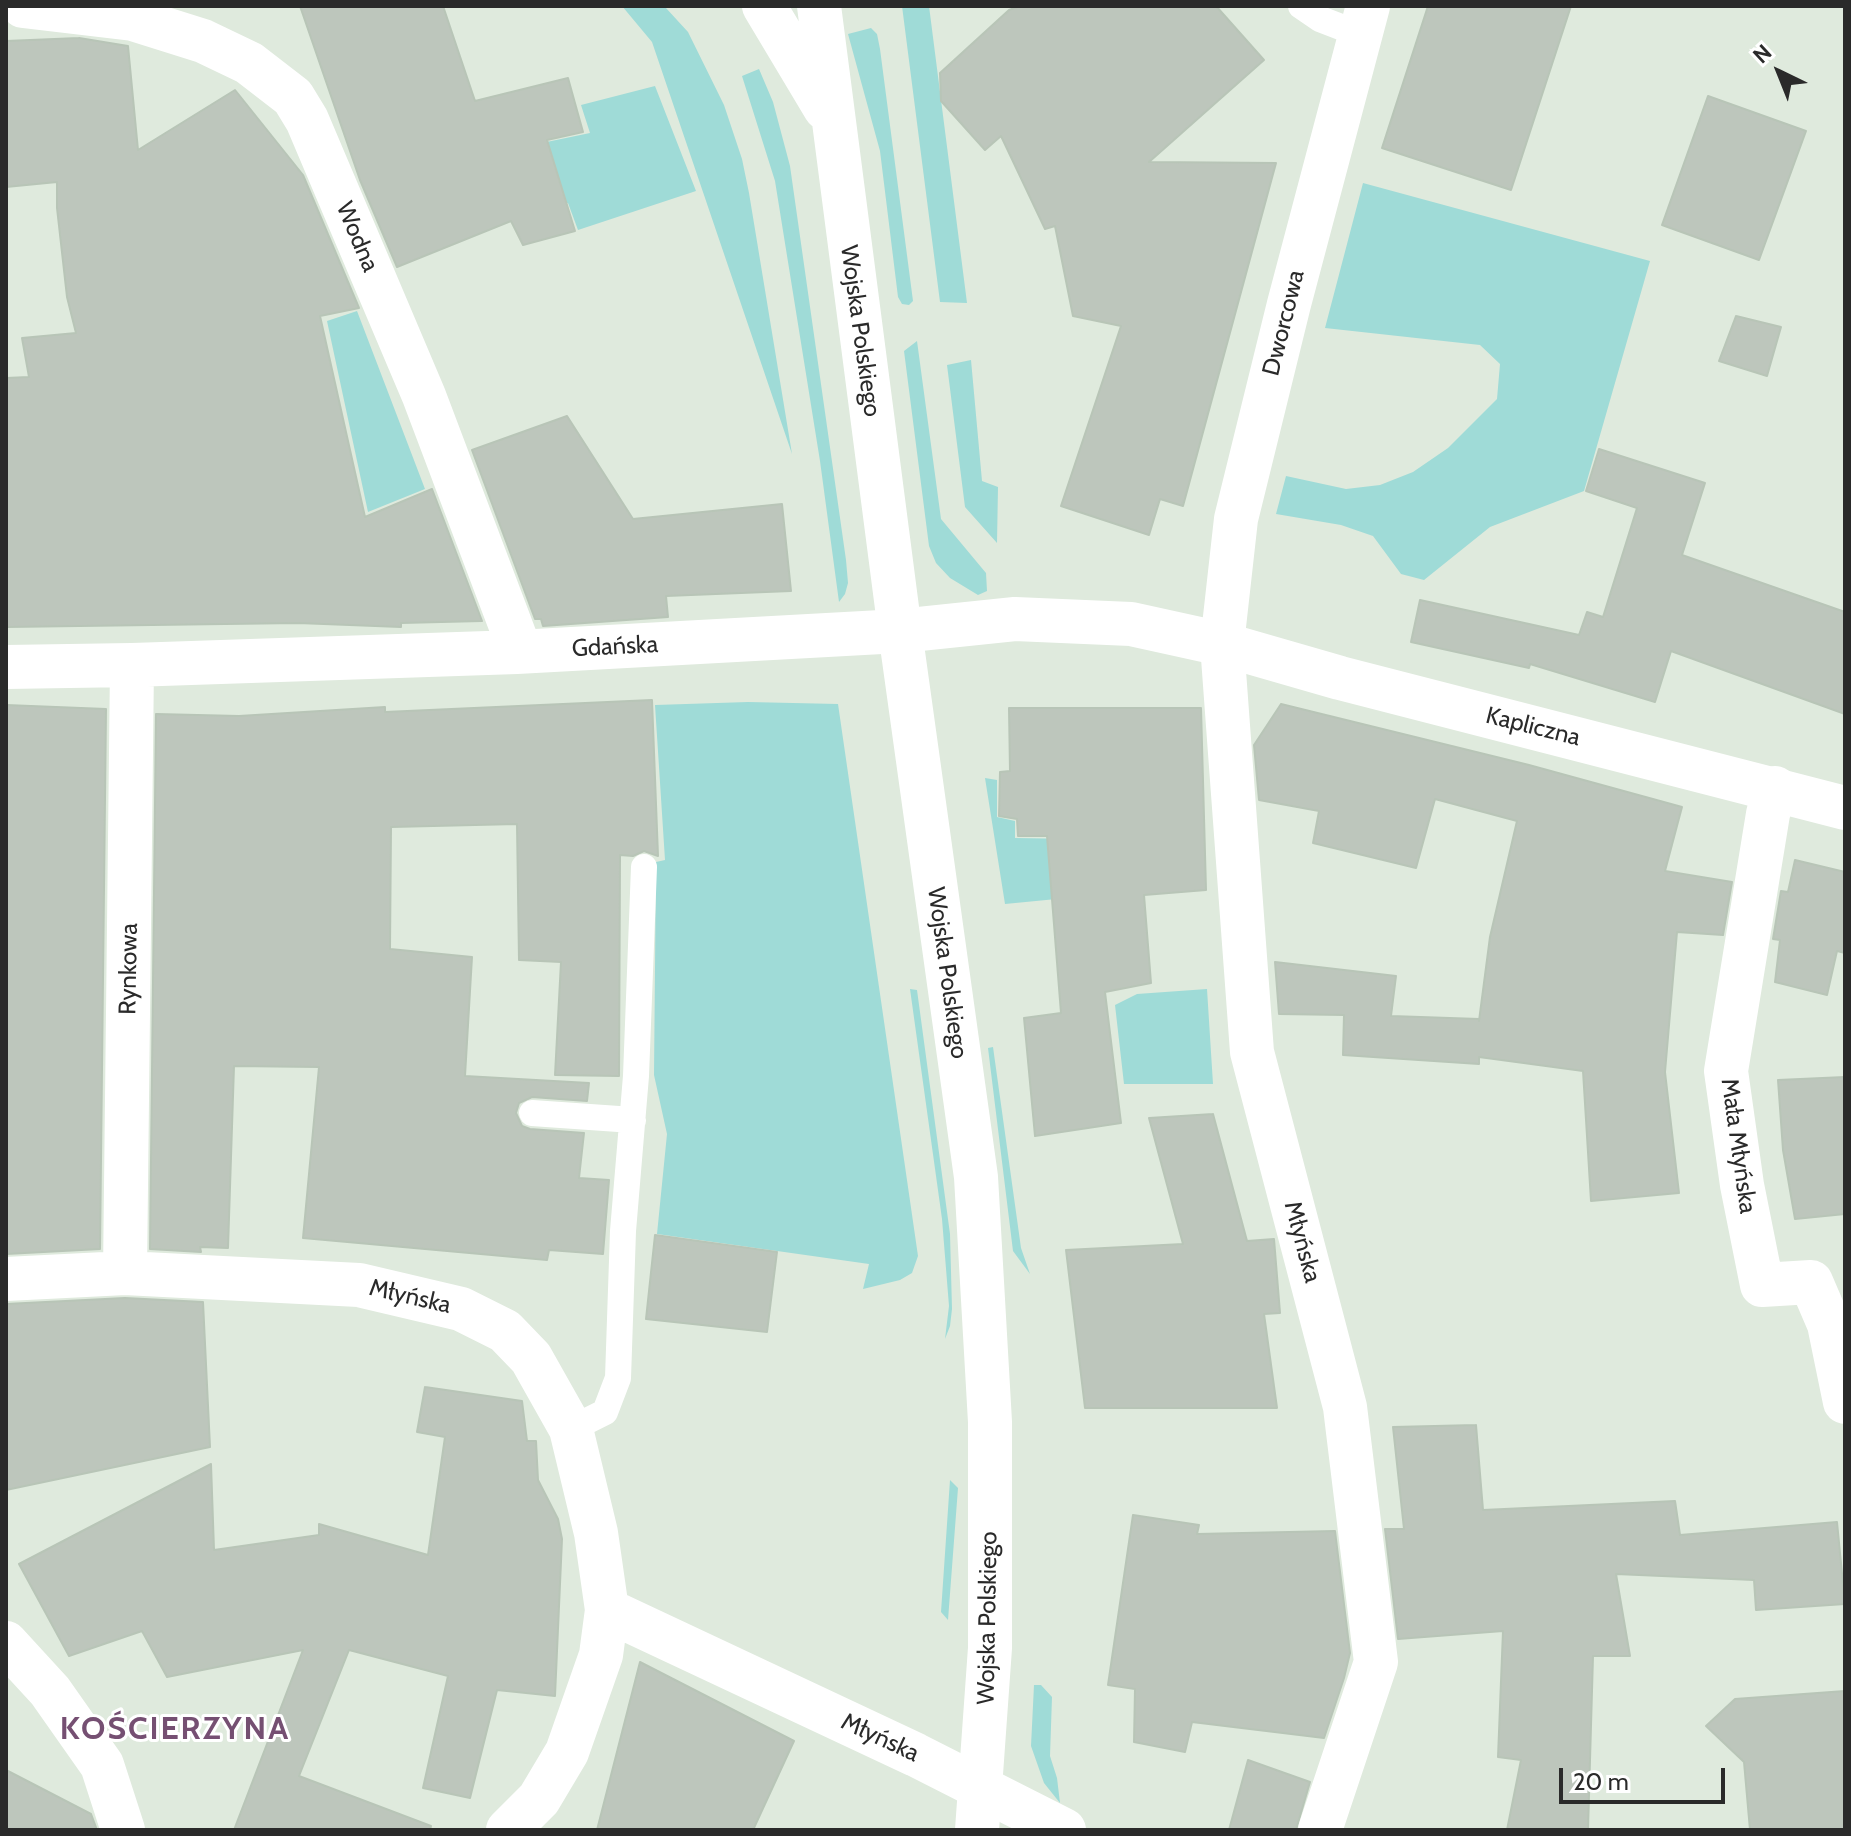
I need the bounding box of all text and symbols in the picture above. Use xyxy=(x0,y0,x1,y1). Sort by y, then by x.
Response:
north arrow xyxy=(1739,32,1819,112)
text: N xyxy=(1747,39,1777,69)
street label: Wodna xyxy=(329,198,385,276)
street label: Wojska Polskiego xyxy=(834,243,886,419)
street label: Dworcowa xyxy=(1257,267,1311,379)
street label: Gdańska xyxy=(571,630,659,664)
street label: Kapliczna xyxy=(1483,701,1583,753)
street label: Wojska Polskiego xyxy=(921,885,973,1061)
street label: Rynkowa xyxy=(114,923,144,1015)
street label: Mała Młyńska xyxy=(1714,1077,1762,1215)
street label: Młyńska xyxy=(1277,1198,1327,1286)
street label: Młyńska xyxy=(366,1274,454,1320)
street label: Wojska Polskiego xyxy=(972,1531,1004,1705)
street label: Młyńska xyxy=(836,1707,924,1769)
district label: KOŚCIERZYNA xyxy=(60,1711,290,1749)
scale bar xyxy=(1563,1752,1729,1802)
text: 20 m xyxy=(1573,1767,1629,1796)

